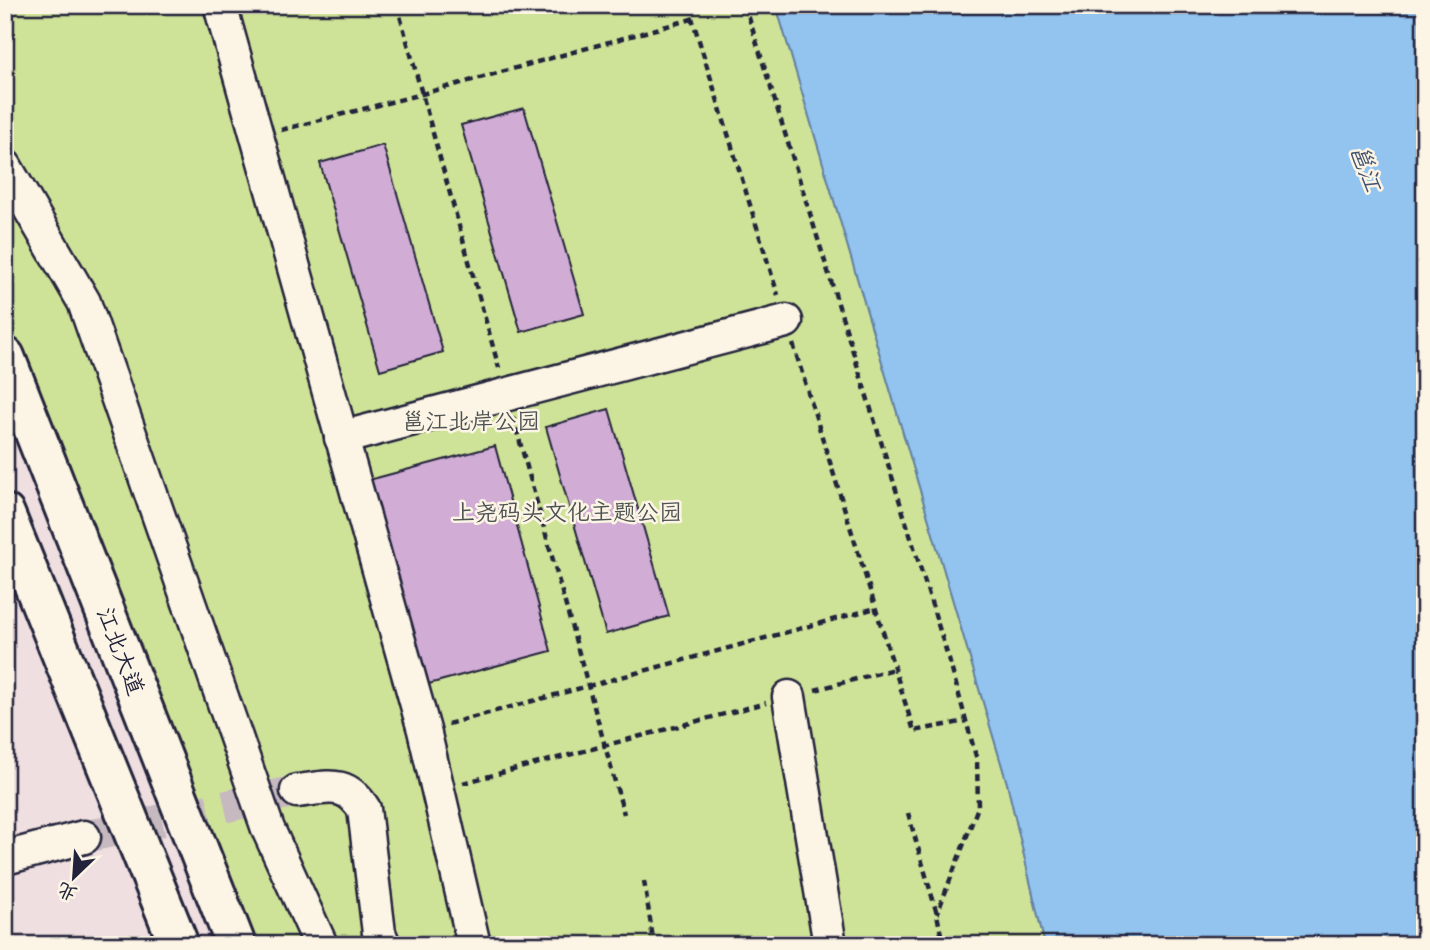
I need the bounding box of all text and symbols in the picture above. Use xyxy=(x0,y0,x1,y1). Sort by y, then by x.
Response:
water label: 邕江 xyxy=(1345,140,1389,196)
park label: 邕江北岸公园 xyxy=(402,407,540,435)
park label: 上尧码头文化主题公园 xyxy=(452,498,682,526)
street label: 江北大道 xyxy=(91,603,151,699)
north arrow xyxy=(38,842,108,912)
text: 北 xyxy=(54,878,81,906)

